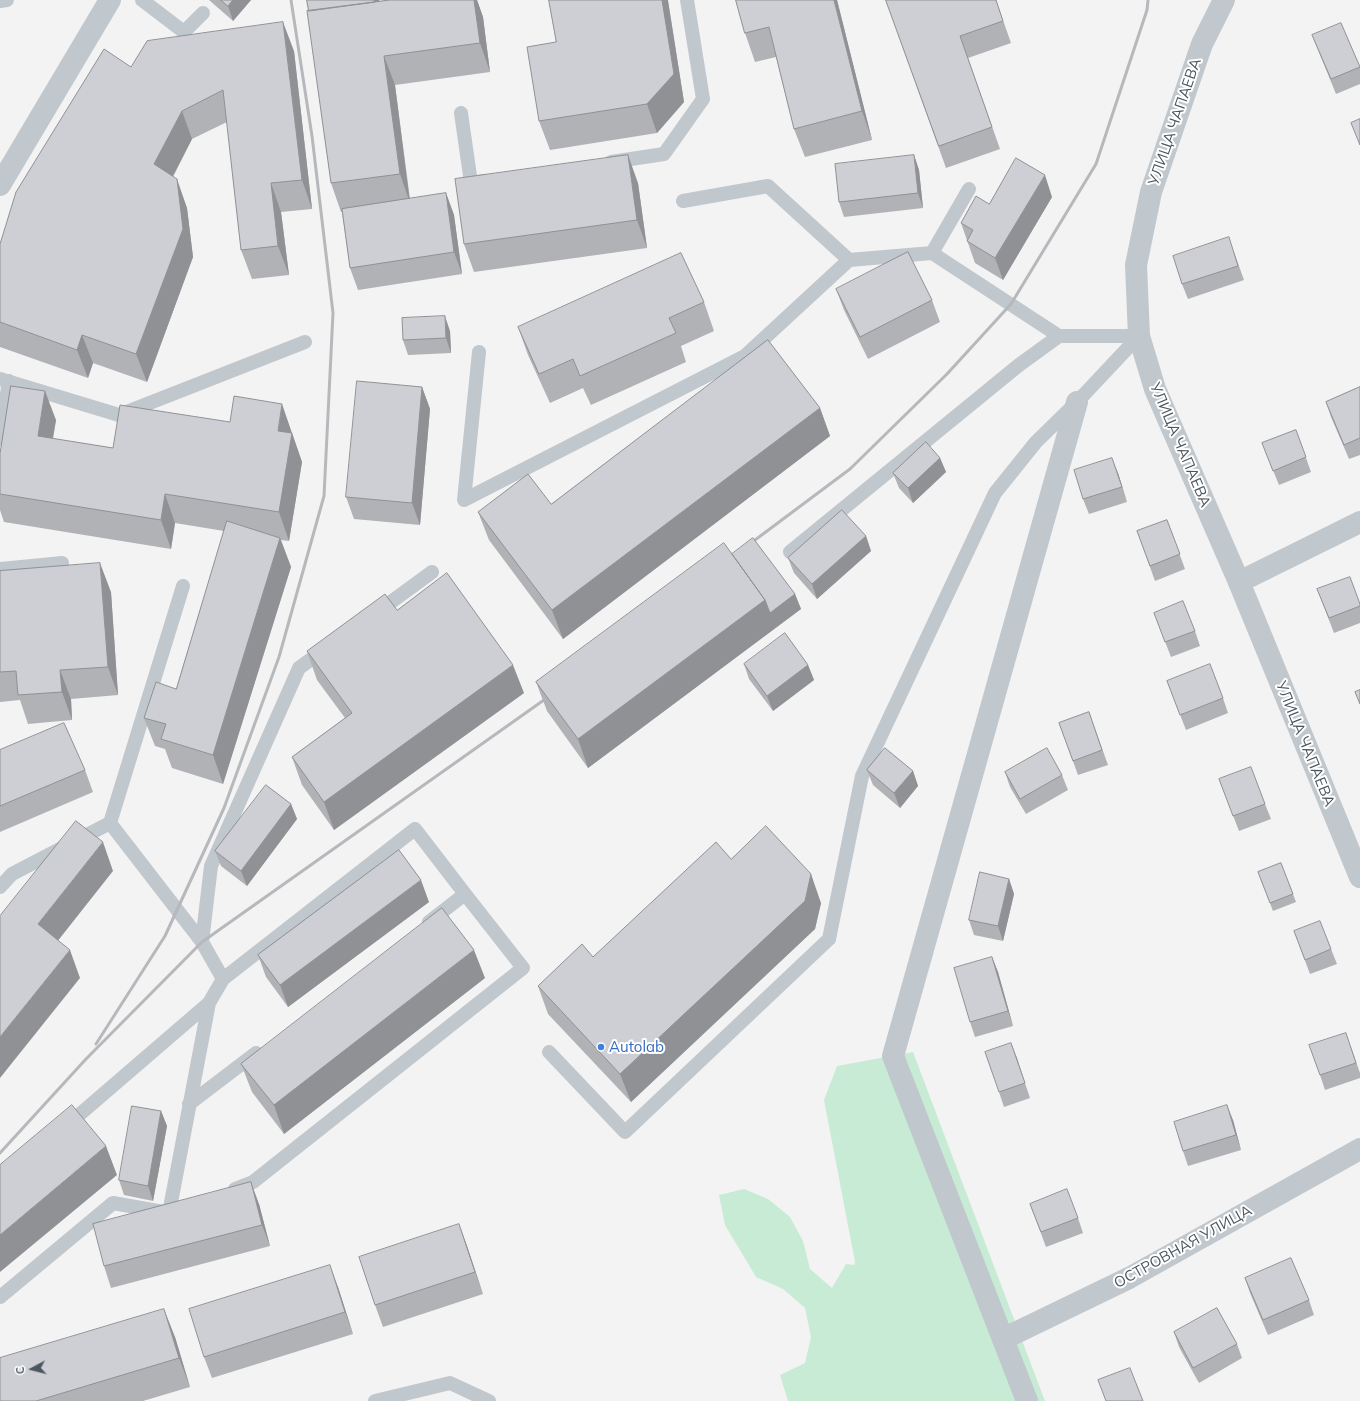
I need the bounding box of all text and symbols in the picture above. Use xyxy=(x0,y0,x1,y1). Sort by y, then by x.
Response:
street label: УЛИЦА ЧАПАЕВА xyxy=(1145,56,1205,188)
street label: УЛИЦА ЧАПАЕВА xyxy=(1146,380,1214,510)
street label: УЛИЦА ЧАПАЕВА xyxy=(1272,679,1338,809)
place label: Autolab xyxy=(609,1038,664,1056)
marker: Autolab xyxy=(596,1042,606,1052)
street label: ОСТРОВНАЯ УЛИЦА xyxy=(1111,1202,1255,1292)
north arrow xyxy=(12,1349,52,1389)
text: С xyxy=(13,1366,27,1375)

